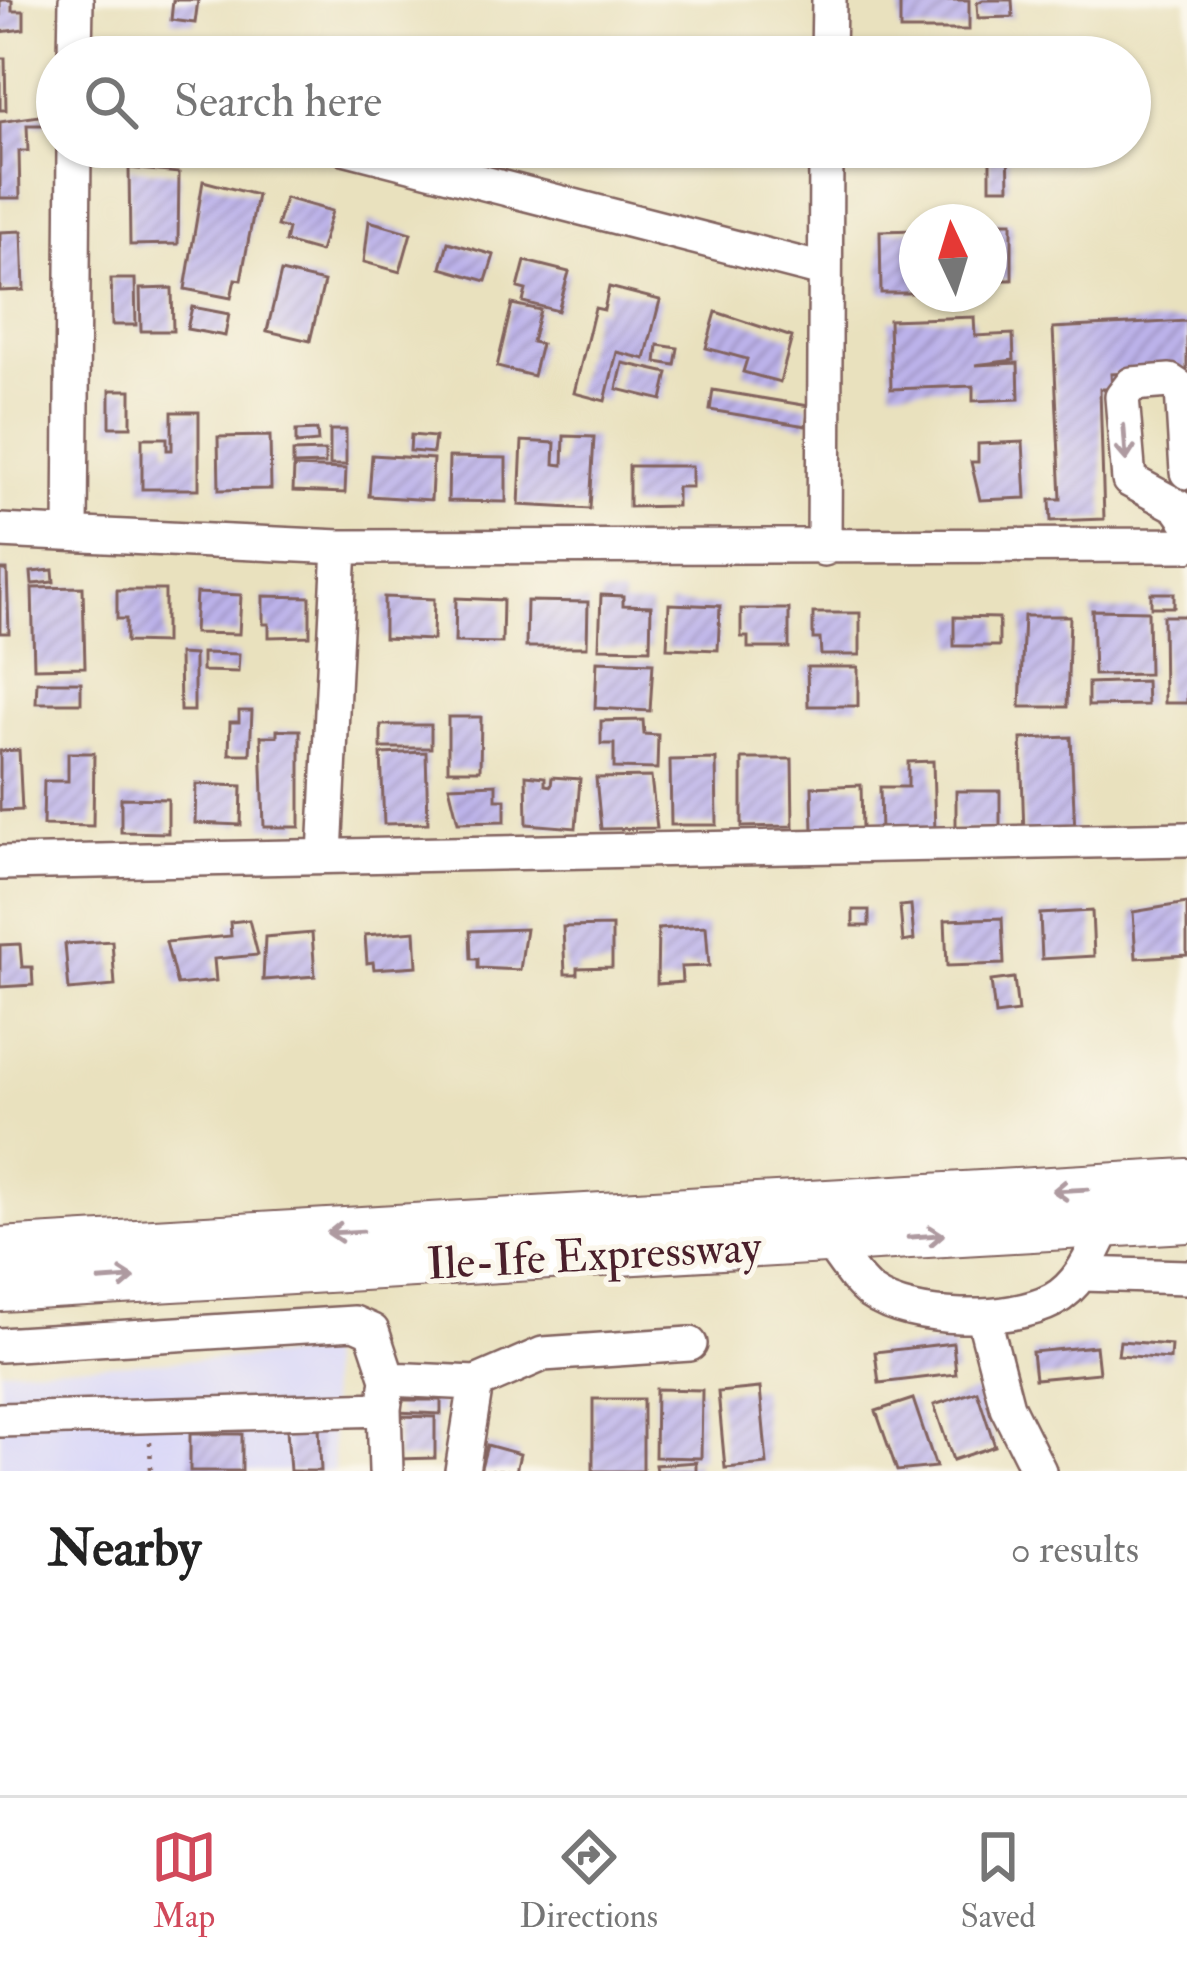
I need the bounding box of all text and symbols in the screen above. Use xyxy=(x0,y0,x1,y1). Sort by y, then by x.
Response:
search box xyxy=(36,36,1151,168)
icon: search xyxy=(78,69,144,135)
text: Search here xyxy=(174,74,382,130)
north arrow xyxy=(899,204,1007,312)
one-way arrow xyxy=(1114,423,1137,462)
one-way arrow xyxy=(1051,1179,1090,1202)
street label: Ile-Ife Expressway xyxy=(425,1219,764,1293)
one-way arrow xyxy=(326,1220,365,1243)
one-way arrow xyxy=(906,1224,945,1247)
one-way arrow xyxy=(97,1268,136,1291)
text: Nearby xyxy=(48,1517,201,1581)
text: 0 results xyxy=(1011,1525,1139,1574)
tab: Map xyxy=(151,1824,217,1937)
tab: Directions xyxy=(520,1824,658,1937)
tab: Saved xyxy=(960,1824,1036,1937)

